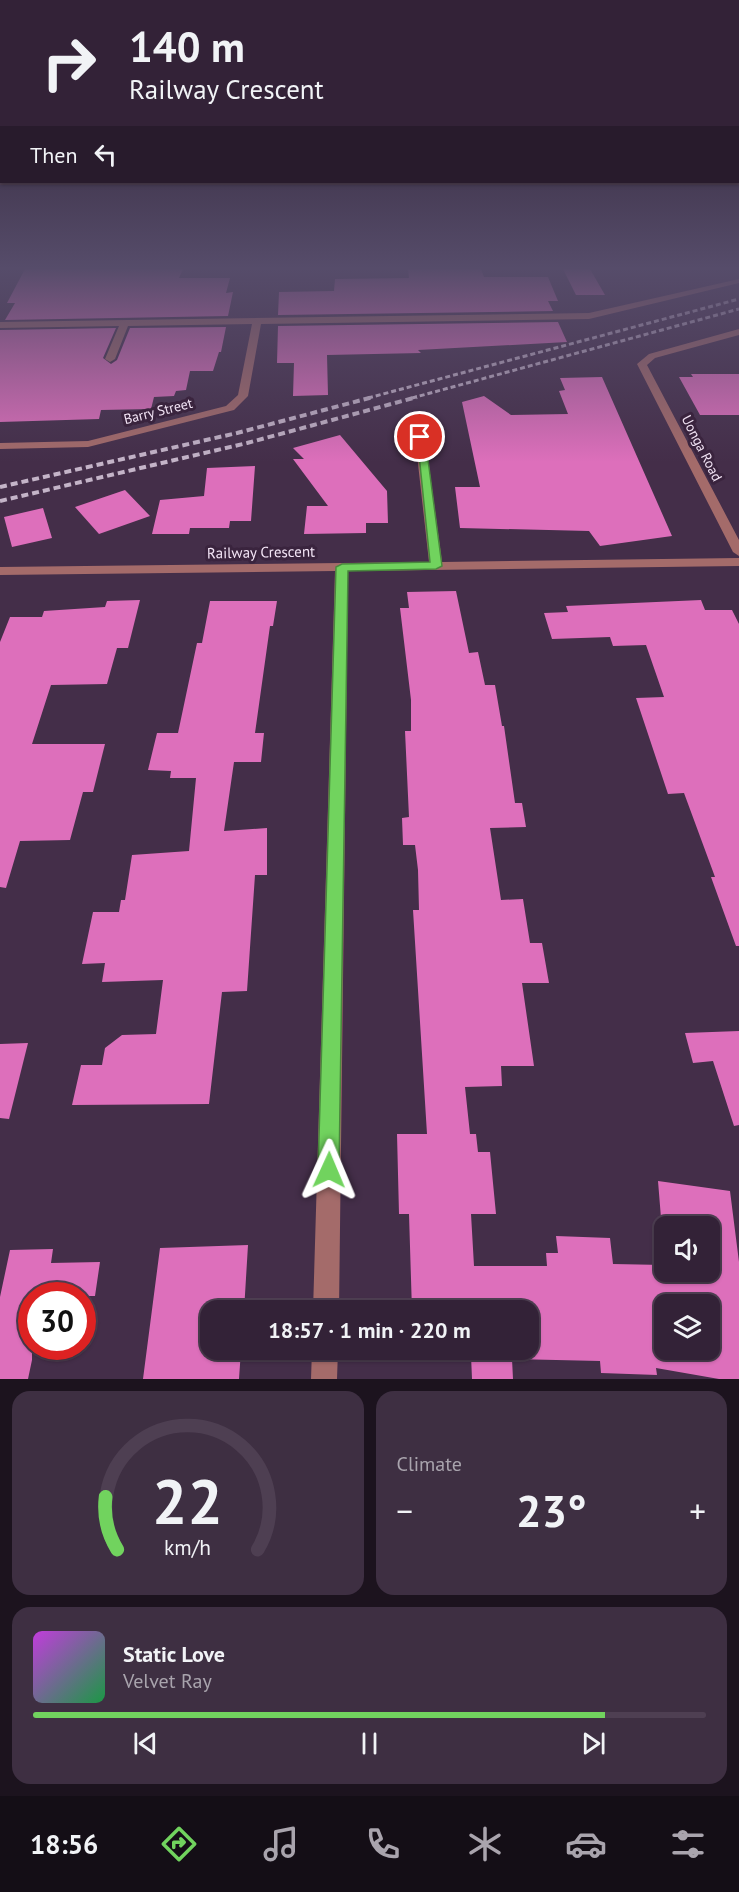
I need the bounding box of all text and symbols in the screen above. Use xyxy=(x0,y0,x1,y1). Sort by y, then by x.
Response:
text: 140 m xyxy=(129,19,245,74)
icon: right xyxy=(30,24,108,102)
text: Railway Crescent xyxy=(129,72,324,106)
icon: left xyxy=(89,138,122,171)
text: Then xyxy=(30,141,77,169)
street label: Barry Street xyxy=(122,394,194,428)
pin xyxy=(394,411,445,462)
street label: Uonga Road xyxy=(678,412,726,484)
icon: arrive xyxy=(403,420,436,453)
street label: Railway Crescent xyxy=(207,542,315,562)
position arrow xyxy=(297,1138,361,1202)
map controls xyxy=(654,1216,720,1360)
button: sound xyxy=(654,1216,720,1282)
speed limit sign: 30 xyxy=(18,1282,96,1360)
button: layers xyxy=(654,1294,720,1360)
text: 18:57 · 1 min · 220 m xyxy=(268,1316,471,1344)
text: Climate xyxy=(397,1451,462,1477)
text: 22 xyxy=(152,1460,223,1541)
text: 23° xyxy=(516,1481,587,1539)
text: − xyxy=(397,1489,413,1532)
text: + xyxy=(689,1489,706,1532)
text: km/h xyxy=(164,1533,211,1561)
text: Static Love xyxy=(123,1640,225,1668)
text: Velvet Ray xyxy=(123,1668,212,1694)
icon: previous xyxy=(129,1727,162,1760)
icon: pause xyxy=(353,1727,386,1760)
icon: next xyxy=(577,1727,610,1760)
icon: directions xyxy=(158,1823,200,1865)
icon: music xyxy=(260,1823,302,1865)
icon: phone xyxy=(362,1823,404,1865)
icon: climate xyxy=(464,1823,506,1865)
icon: car xyxy=(565,1823,607,1865)
icon: filters xyxy=(667,1823,709,1865)
text: 18:56 xyxy=(30,1827,98,1861)

